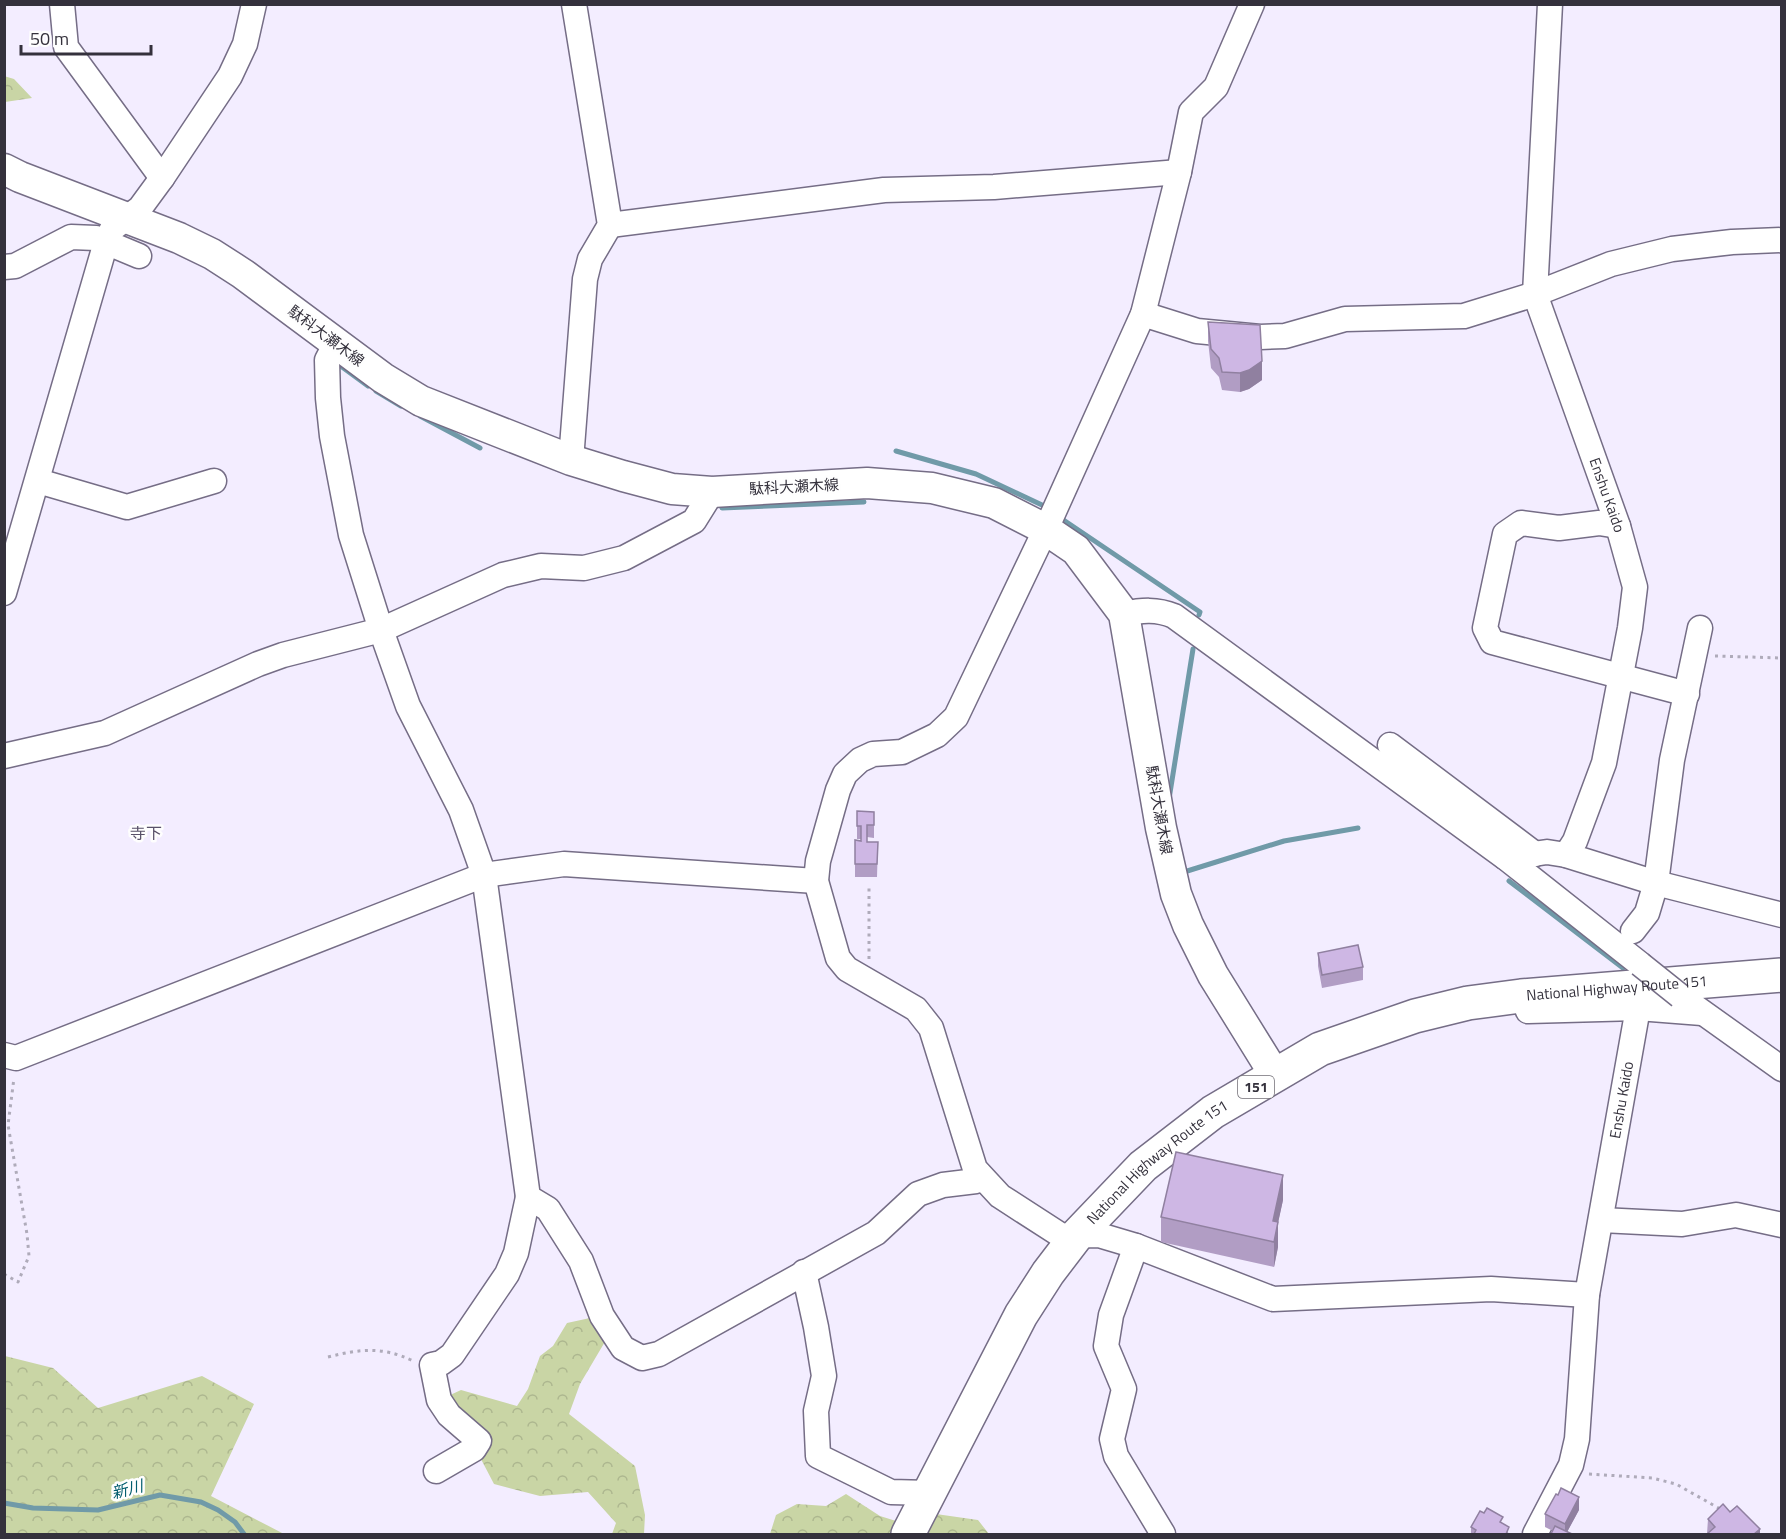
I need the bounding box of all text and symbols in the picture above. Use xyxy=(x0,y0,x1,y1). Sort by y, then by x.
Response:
scale bar xyxy=(21,18,152,56)
text: 50 m xyxy=(30,25,69,52)
street label: 駄科大瀬木線 xyxy=(283,299,369,372)
street label: Enshu Kaido xyxy=(1583,454,1631,535)
street label: 駄科大瀬木線 xyxy=(748,473,840,500)
street label: 駄科大瀬木線 xyxy=(1140,764,1179,856)
district label: 寺下 xyxy=(130,821,162,845)
street label: National Highway Route 151 xyxy=(1525,969,1708,1007)
street label: Enshu Kaido xyxy=(1603,1059,1639,1140)
road number: 151 xyxy=(1238,1076,1274,1098)
street label: National Highway Route 151 xyxy=(1081,1094,1232,1229)
water label: 新川 xyxy=(109,1473,147,1505)

